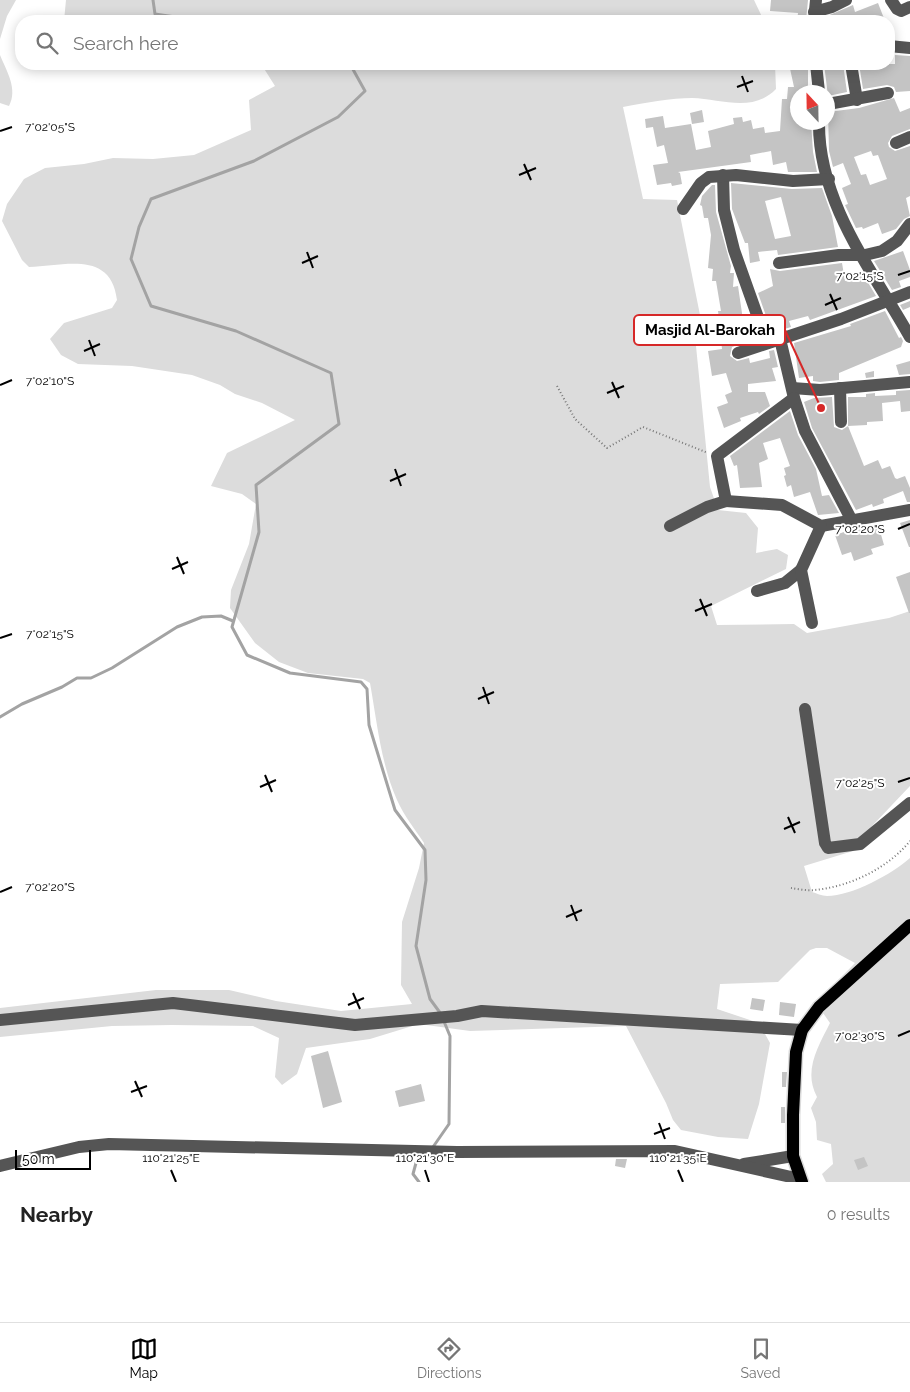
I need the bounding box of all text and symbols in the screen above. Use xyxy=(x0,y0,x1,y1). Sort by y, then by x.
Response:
search box xyxy=(15,15,895,70)
icon: search xyxy=(33,29,61,57)
text: Search here xyxy=(73,32,179,54)
north arrow xyxy=(790,85,835,130)
text: 7°02'05"S xyxy=(25,120,75,134)
text: 7°02'15"S xyxy=(836,269,884,283)
callout: Masjid Al-Barokah xyxy=(634,315,785,345)
text: Masjid Al-Barokah xyxy=(645,321,775,339)
text: 7°02'10"S xyxy=(26,374,74,388)
text: 7°02'20"S xyxy=(835,522,885,536)
text: 7°02'15"S xyxy=(26,627,74,641)
text: 7°02'25"S xyxy=(836,776,884,790)
text: 7°02'20"S xyxy=(25,880,75,894)
text: 7°02'30"S xyxy=(835,1029,885,1043)
scale bar xyxy=(15,1147,91,1170)
text: 50 m xyxy=(22,1151,55,1167)
text: 110°21'25"E xyxy=(142,1151,200,1165)
text: 110°21'30"E xyxy=(396,1151,454,1165)
text: 110°21'35"E xyxy=(649,1151,707,1165)
text: Nearby xyxy=(20,1202,93,1227)
text: 0 results xyxy=(827,1205,890,1224)
tab: Map xyxy=(129,1335,158,1381)
tab: Directions xyxy=(417,1335,482,1381)
tab: Saved xyxy=(740,1335,781,1381)

